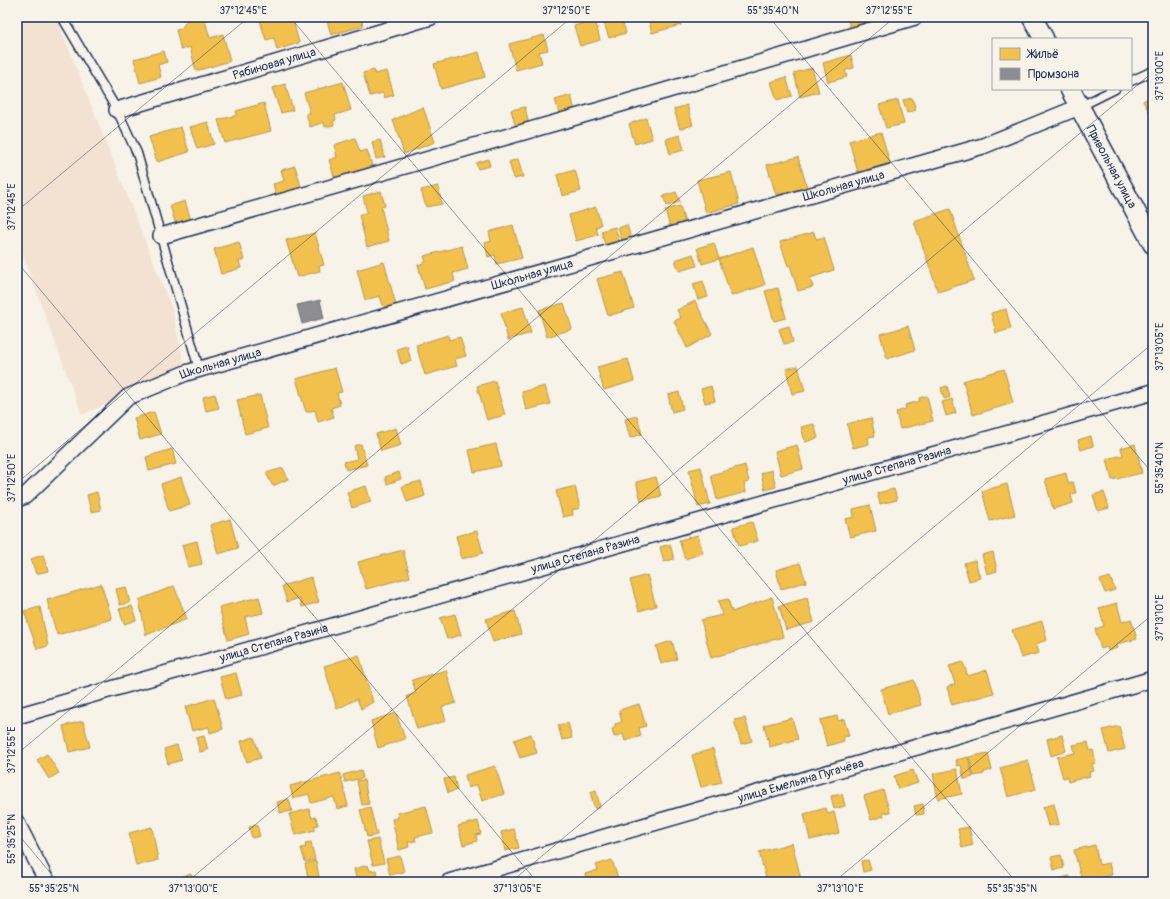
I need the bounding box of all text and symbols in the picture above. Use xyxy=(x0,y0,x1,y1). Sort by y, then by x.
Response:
text: 37°12'45"E xyxy=(219,5,267,17)
text: 37°12'50"E xyxy=(542,5,590,17)
text: 55°35'40"N xyxy=(747,5,799,17)
text: 37°12'55"E xyxy=(866,5,912,17)
legend xyxy=(992,38,1132,90)
street label: Рябиновая улица xyxy=(231,44,318,83)
text: Жильё xyxy=(1026,47,1059,62)
text: 37°13'00"E xyxy=(1154,51,1166,101)
text: Промзона xyxy=(1028,67,1079,82)
street label: Привольная улица xyxy=(1083,122,1140,211)
street label: Школьная улица xyxy=(801,167,887,204)
text: 37°12'45"E xyxy=(6,183,18,231)
street label: Школьная улица xyxy=(490,256,575,293)
text: 37°13'05"E xyxy=(1154,323,1166,371)
street label: Школьная улица xyxy=(177,344,263,382)
street label: улица Степана Разина xyxy=(840,442,953,488)
text: 55°35'40"N xyxy=(1154,442,1166,494)
text: 37°12'50"E xyxy=(6,454,18,502)
street label: улица Степана Разина xyxy=(528,531,642,577)
text: 37°13'10"E xyxy=(1154,595,1166,641)
street label: улица Степана Разина xyxy=(217,620,330,666)
text: 37°12'55"E xyxy=(6,727,18,773)
street label: улица Емельяна Пугачёва xyxy=(735,755,866,806)
text: 55°35'25"N xyxy=(6,814,18,864)
text: 55°35'25"N xyxy=(29,883,79,895)
text: 37°13'00"E xyxy=(168,883,218,895)
text: 37°13'05"E xyxy=(493,883,541,895)
text: 37°13'10"E xyxy=(817,883,863,895)
text: 55°35'35"N xyxy=(987,883,1037,895)

